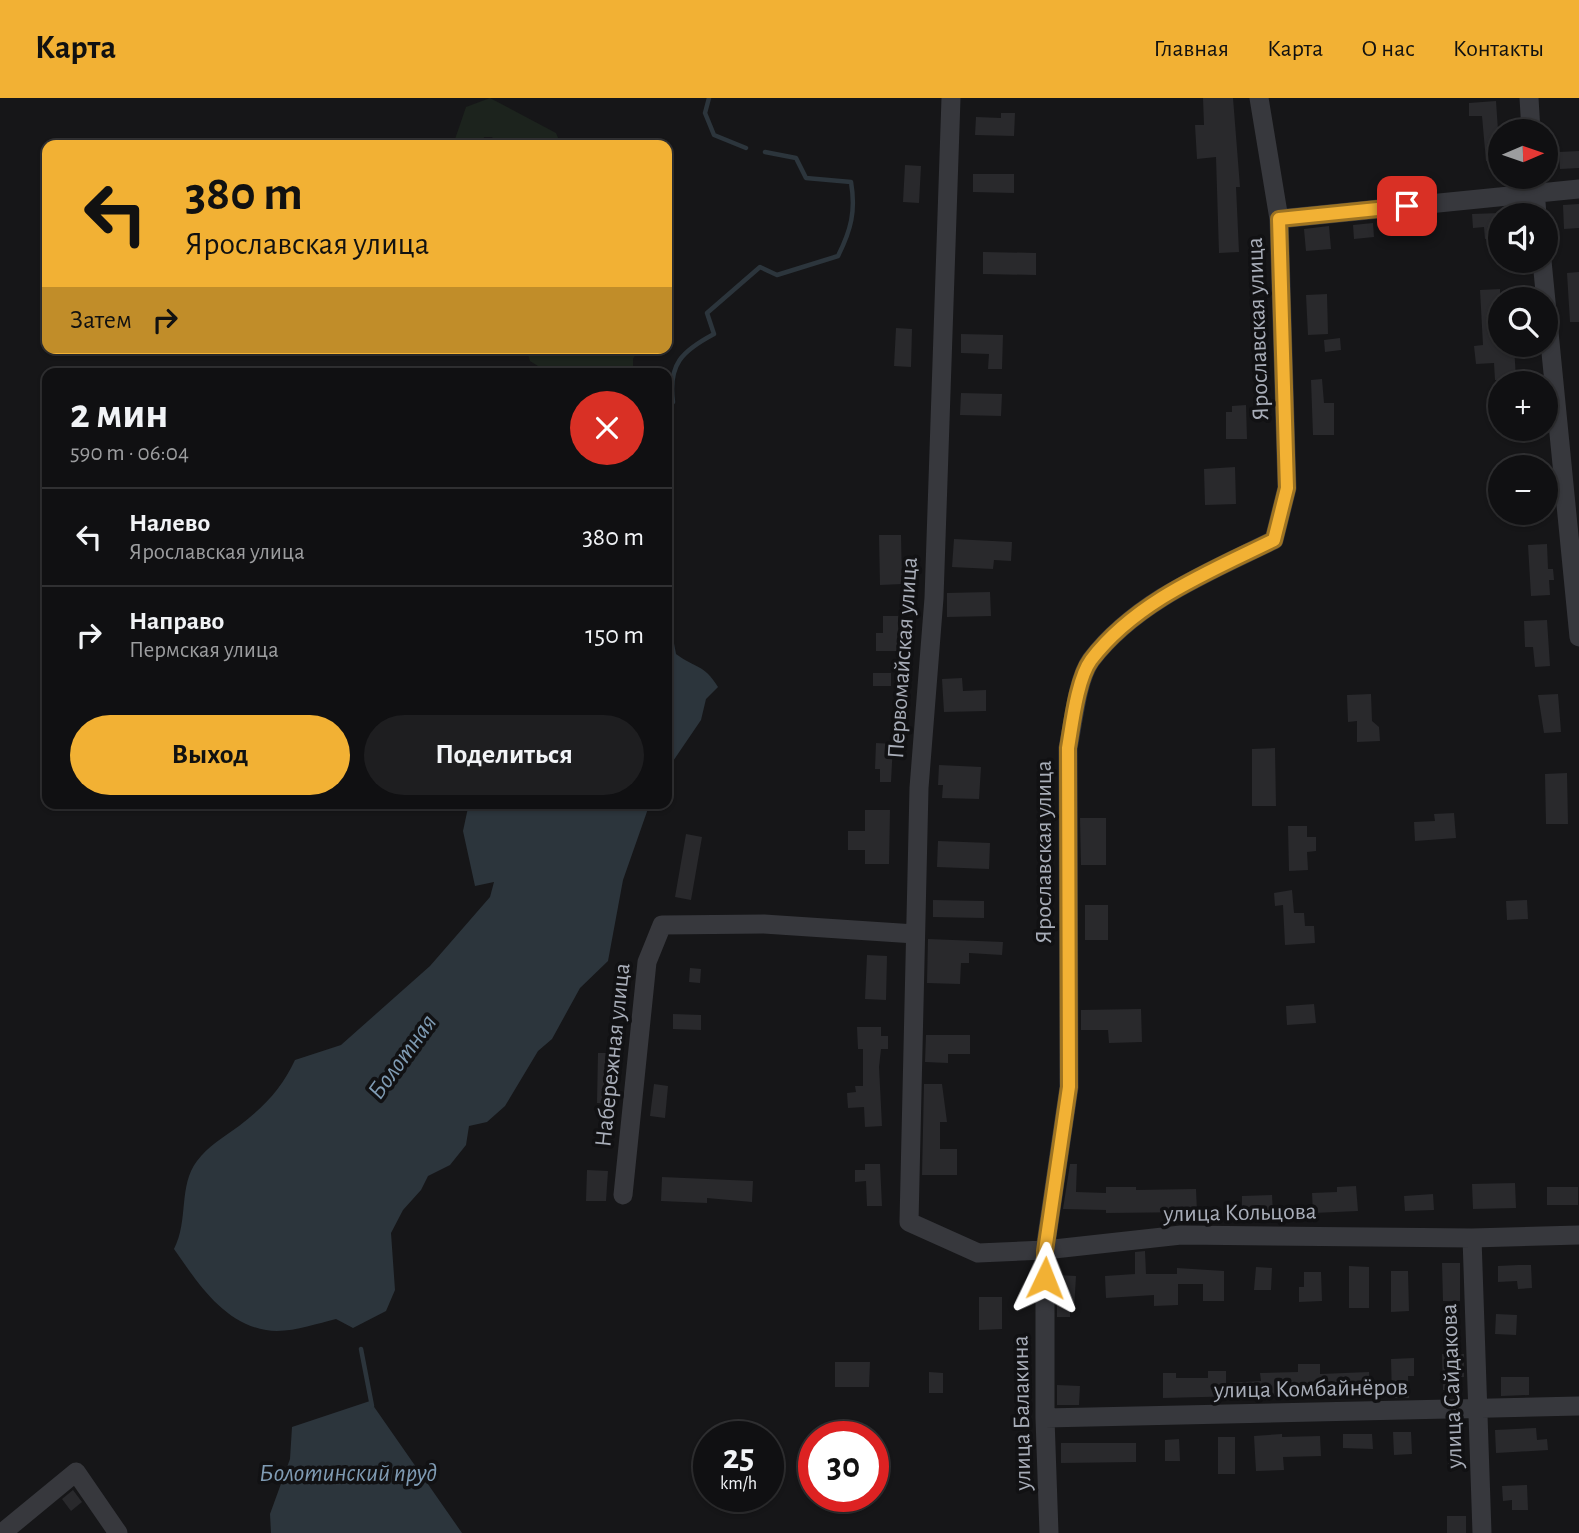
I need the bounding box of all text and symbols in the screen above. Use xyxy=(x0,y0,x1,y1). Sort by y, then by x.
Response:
text: Карта xyxy=(35,32,116,65)
text: Главная xyxy=(1154,37,1229,61)
text: Карта xyxy=(1267,37,1323,61)
text: О нас xyxy=(1361,37,1415,61)
text: Контакты xyxy=(1453,37,1544,61)
north arrow xyxy=(1488,119,1558,189)
map controls xyxy=(1488,119,1558,525)
icon: left xyxy=(70,168,161,259)
text: 380 m xyxy=(185,170,303,219)
pin xyxy=(1377,176,1437,236)
icon: arrive xyxy=(1388,187,1426,225)
button: sound xyxy=(1488,203,1558,273)
text: Ярославская улица xyxy=(185,228,429,260)
street label: Ярославская улица xyxy=(1243,237,1273,421)
button: search xyxy=(1488,287,1558,357)
icon: right xyxy=(146,301,184,339)
text: Затем xyxy=(70,307,132,333)
button: + xyxy=(1488,371,1558,441)
button: close xyxy=(570,391,644,465)
text: 2 мин xyxy=(70,393,168,435)
text: 590 m · 06:04 xyxy=(70,442,189,465)
button: − xyxy=(1488,455,1558,525)
text: Налево xyxy=(129,510,210,536)
icon: left xyxy=(70,518,108,556)
text: 380 m xyxy=(582,524,644,550)
text: Ярославская улица xyxy=(129,541,305,564)
street label: Первомайская улица xyxy=(884,556,922,760)
text: Направо xyxy=(129,608,224,634)
icon: right xyxy=(70,616,108,654)
text: 150 m xyxy=(585,622,644,648)
text: Пермская улица xyxy=(129,639,279,662)
button: Выход xyxy=(70,715,350,795)
button: Поделиться xyxy=(364,715,644,795)
street label: Ярославская улица xyxy=(1032,760,1056,944)
street label: Набережная улица xyxy=(591,962,635,1148)
water label: Болотная xyxy=(363,1010,441,1104)
street label: улица Кольцова xyxy=(1162,1200,1317,1226)
position arrow xyxy=(1008,1241,1082,1315)
street label: улица Сайдакова xyxy=(1437,1303,1467,1470)
street label: улица Балакина xyxy=(1009,1335,1035,1492)
street label: улица Комбайнёров xyxy=(1213,1375,1408,1403)
speed limit sign: 30 xyxy=(798,1421,889,1512)
text: 25 xyxy=(723,1440,754,1475)
water label: Болотинский пруд xyxy=(259,1460,437,1486)
text: km/h xyxy=(720,1475,757,1493)

